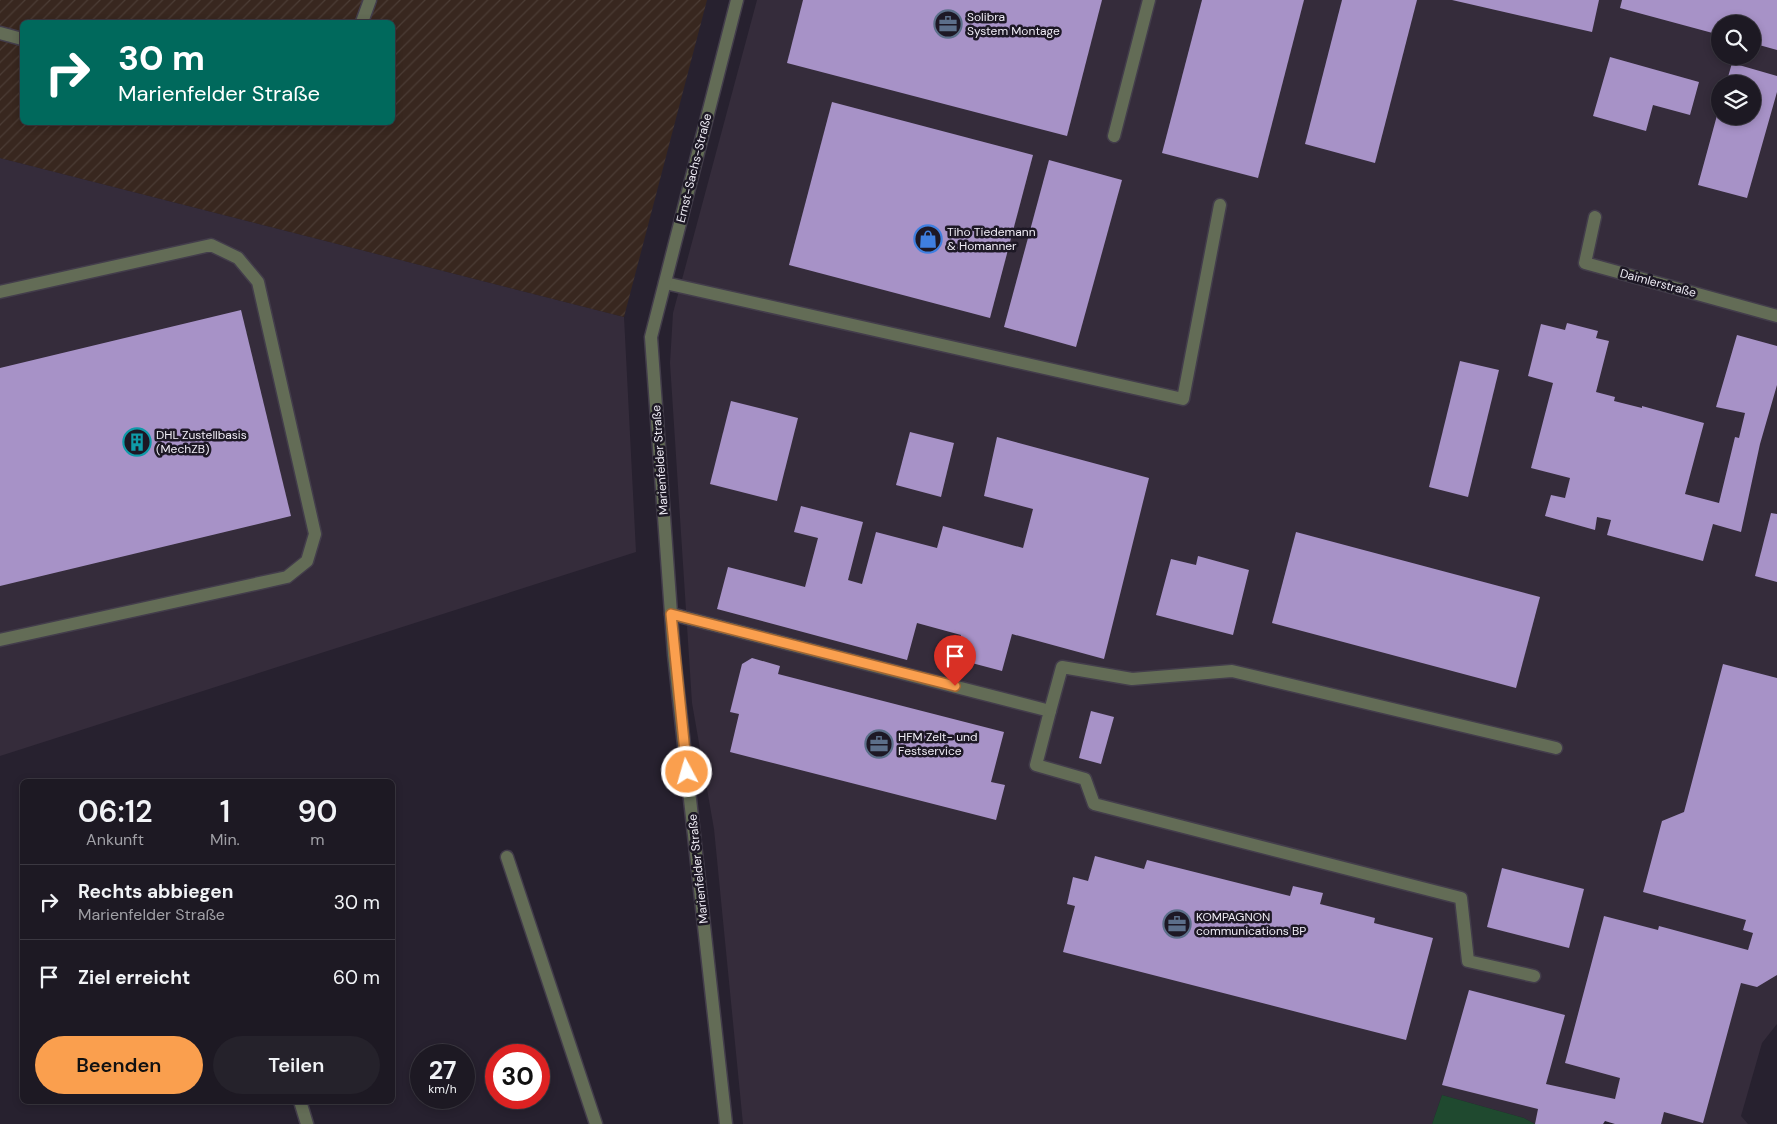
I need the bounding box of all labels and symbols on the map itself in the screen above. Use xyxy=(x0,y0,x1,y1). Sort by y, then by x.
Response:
office icon: Solibra System Montage xyxy=(933,9,963,39)
place label: Solibra System Montage xyxy=(967,9,1060,39)
street label: Ernst-Sachs-Straße xyxy=(673,112,715,224)
shop icon: Tiho Tiedemann & Homanner xyxy=(913,224,943,254)
place label: Tiho Tiedemann & Homanner xyxy=(947,224,1036,254)
street label: Daimlerstraße xyxy=(1618,265,1698,301)
street label: Marienfelder Straße xyxy=(648,404,672,516)
building icon: DHL Zustellbasis (MechZB) xyxy=(122,427,152,457)
place label: DHL Zustellbasis (MechZB) xyxy=(156,427,247,457)
pin xyxy=(934,635,976,686)
office icon: HFM Zelt- und Festservice xyxy=(864,729,894,759)
place label: HFM Zelt- und Festservice xyxy=(898,729,978,759)
position arrow xyxy=(660,745,712,797)
street label: Marienfelder Straße xyxy=(684,813,712,925)
office icon: KOMPAGNON communications BP xyxy=(1162,909,1192,939)
place label: KOMPAGNON communications BP xyxy=(1196,909,1306,939)
speed limit sign: 30 xyxy=(485,1044,550,1109)

